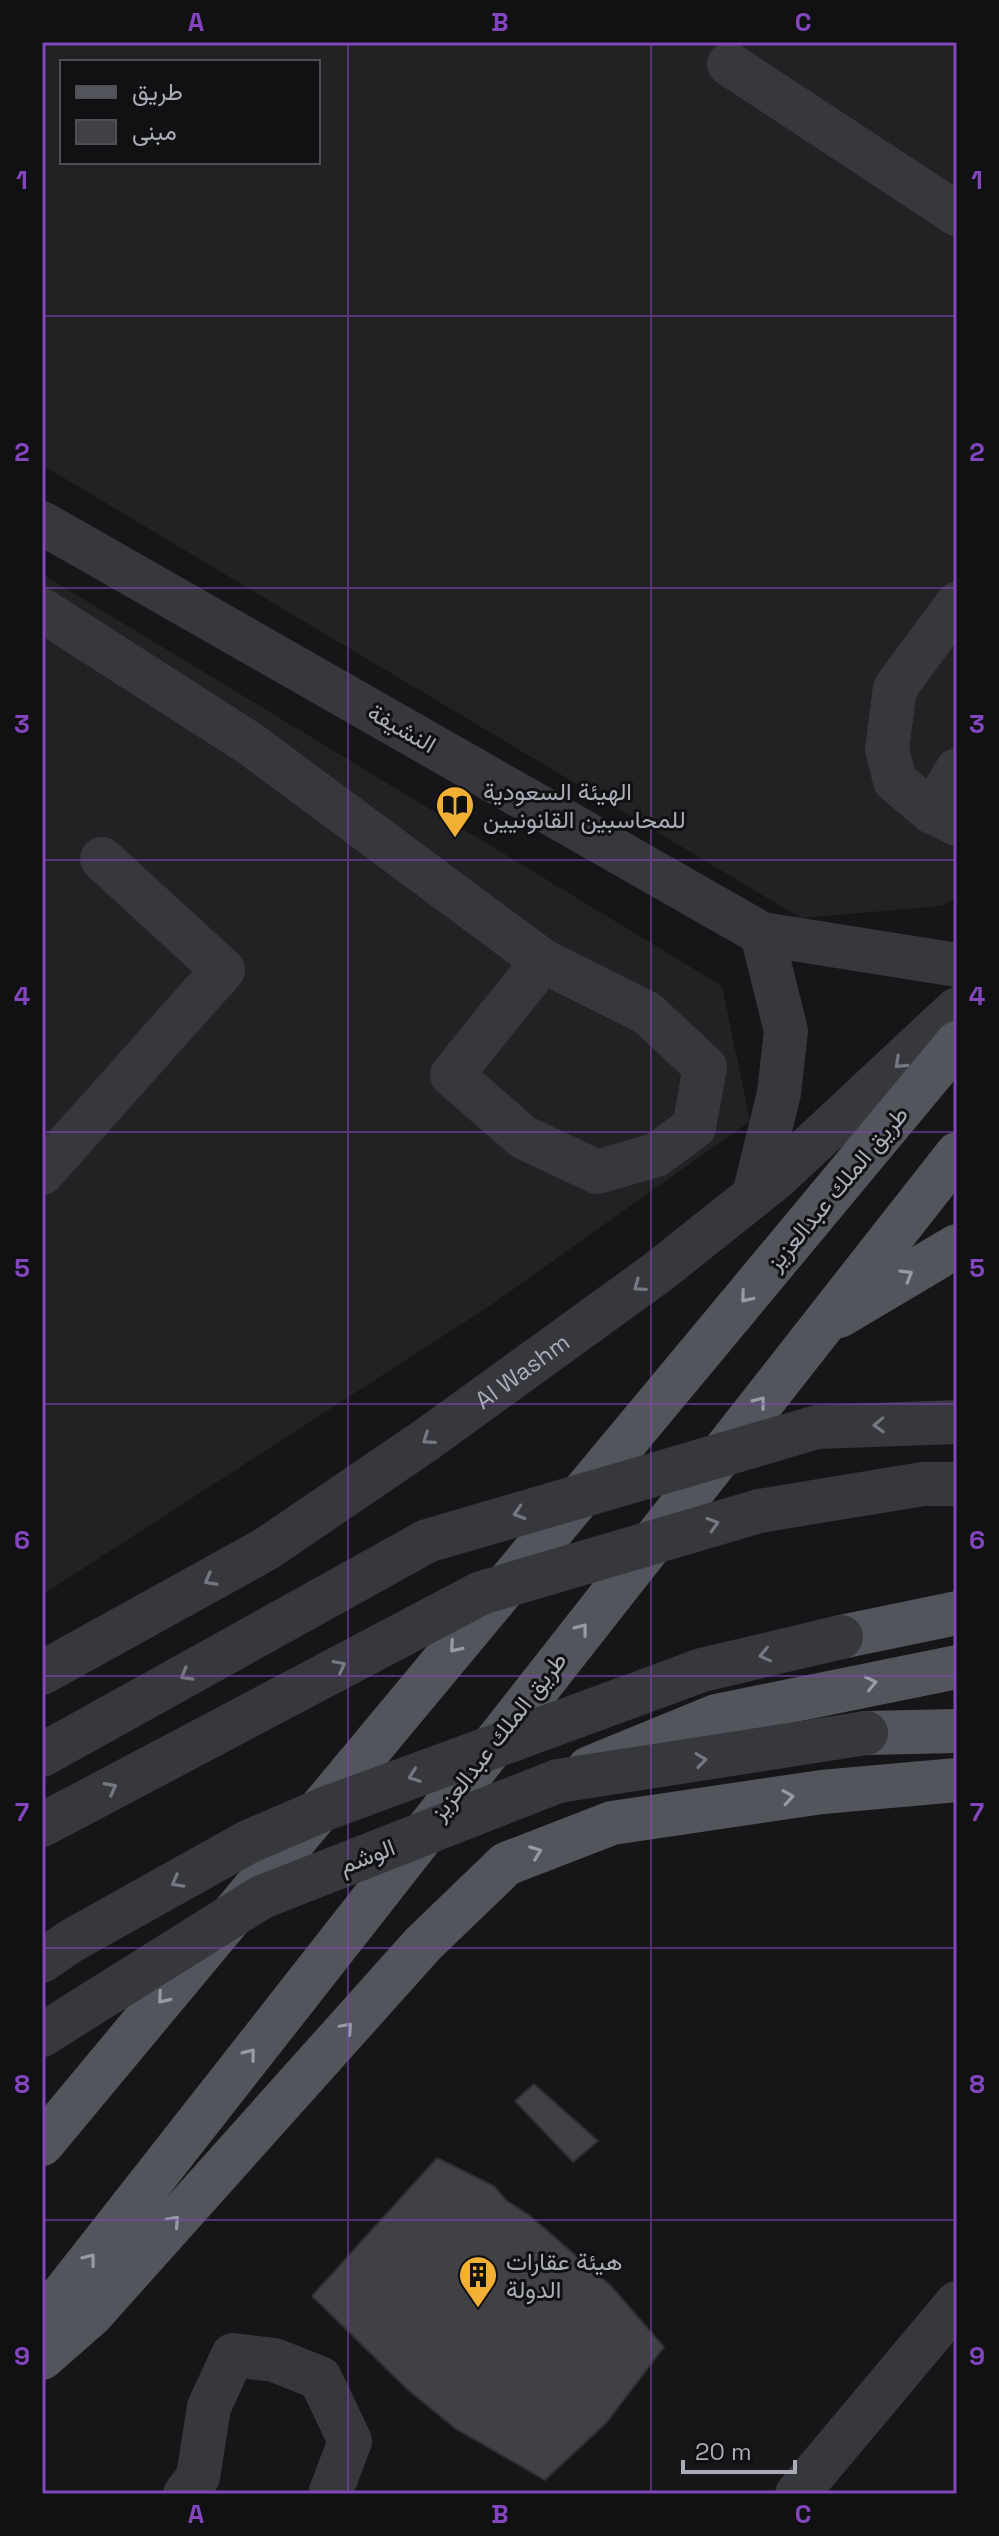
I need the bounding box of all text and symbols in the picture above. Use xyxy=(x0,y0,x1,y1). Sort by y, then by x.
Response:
text: A xyxy=(188,5,205,39)
text: B xyxy=(491,5,509,39)
text: C xyxy=(795,5,811,39)
legend xyxy=(60,60,320,164)
text: طريق xyxy=(132,76,183,107)
text: مبنى xyxy=(132,116,177,147)
text: 1 xyxy=(16,163,28,197)
text: 1 xyxy=(971,163,983,197)
text: 2 xyxy=(14,435,30,469)
text: 2 xyxy=(969,435,985,469)
street label: النشيفة xyxy=(362,696,442,760)
text: 3 xyxy=(14,707,30,741)
text: 3 xyxy=(969,707,985,741)
place label: الهيئة السعودية للمحاسبين القانونيين xyxy=(483,776,686,835)
library icon: الهيئة السعودية للمحاسبين القانونيين xyxy=(434,784,476,839)
text: 4 xyxy=(14,979,30,1013)
text: 4 xyxy=(969,979,985,1013)
one-way arrow xyxy=(895,1053,909,1068)
street label: طريق الملك عبدالعزيز xyxy=(758,1099,915,1277)
text: 5 xyxy=(14,1251,30,1285)
text: 5 xyxy=(969,1251,985,1285)
one-way arrow xyxy=(898,1270,913,1285)
one-way arrow xyxy=(633,1276,647,1291)
one-way arrow xyxy=(741,1288,756,1302)
street label: Al Washm xyxy=(468,1326,575,1415)
one-way arrow xyxy=(750,1396,764,1411)
one-way arrow xyxy=(872,1416,885,1433)
one-way arrow xyxy=(423,1429,437,1443)
one-way arrow xyxy=(513,1504,527,1520)
one-way arrow xyxy=(705,1517,719,1533)
text: 6 xyxy=(14,1523,30,1557)
text: 6 xyxy=(969,1523,985,1557)
one-way arrow xyxy=(205,1570,219,1586)
one-way arrow xyxy=(573,1623,587,1638)
one-way arrow xyxy=(450,1638,465,1653)
street label: طريق الملك عبدالعزيز xyxy=(422,1645,573,1827)
one-way arrow xyxy=(759,1646,773,1663)
one-way arrow xyxy=(332,1660,347,1676)
one-way arrow xyxy=(180,1665,195,1681)
one-way arrow xyxy=(864,1675,878,1692)
one-way arrow xyxy=(694,1752,708,1769)
one-way arrow xyxy=(408,1766,422,1783)
one-way arrow xyxy=(102,1782,117,1797)
one-way arrow xyxy=(782,1789,795,1806)
text: 7 xyxy=(15,1795,29,1829)
text: 7 xyxy=(970,1795,984,1829)
street label: الوشم xyxy=(335,1831,400,1882)
one-way arrow xyxy=(528,1845,542,1862)
one-way arrow xyxy=(171,1872,185,1887)
one-way arrow xyxy=(158,1989,173,2003)
one-way arrow xyxy=(338,2022,352,2037)
one-way arrow xyxy=(240,2049,255,2063)
text: 8 xyxy=(14,2067,30,2101)
text: 8 xyxy=(969,2067,985,2101)
one-way arrow xyxy=(164,2216,179,2231)
place label: هيئة عقارات الدولة xyxy=(506,2246,622,2305)
one-way arrow xyxy=(80,2254,95,2268)
building icon: هيئة عقارات الدولة xyxy=(457,2254,499,2309)
text: 9 xyxy=(14,2339,30,2373)
text: 9 xyxy=(969,2339,985,2373)
scale bar xyxy=(683,2424,795,2474)
text: 20 m xyxy=(695,2436,752,2467)
text: A xyxy=(188,2497,205,2531)
text: B xyxy=(491,2497,509,2531)
text: C xyxy=(795,2497,811,2531)

